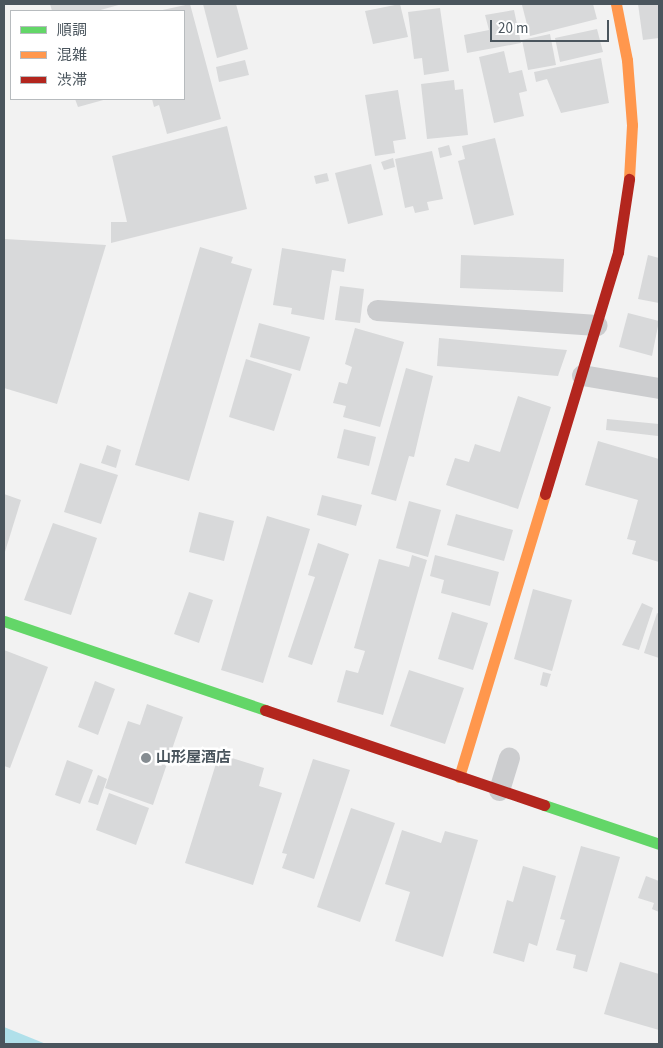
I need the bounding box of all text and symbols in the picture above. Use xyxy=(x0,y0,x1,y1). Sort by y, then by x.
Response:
legend xyxy=(10,10,185,100)
scale bar xyxy=(493,10,612,42)
text: 20 m xyxy=(498,18,528,39)
text: 順調 xyxy=(57,20,87,41)
text: 混雑 xyxy=(57,45,87,66)
text: 渋滞 xyxy=(57,70,87,91)
place label: 山形屋酒店 xyxy=(156,749,231,767)
marker: 山形屋酒店 xyxy=(140,752,152,764)

